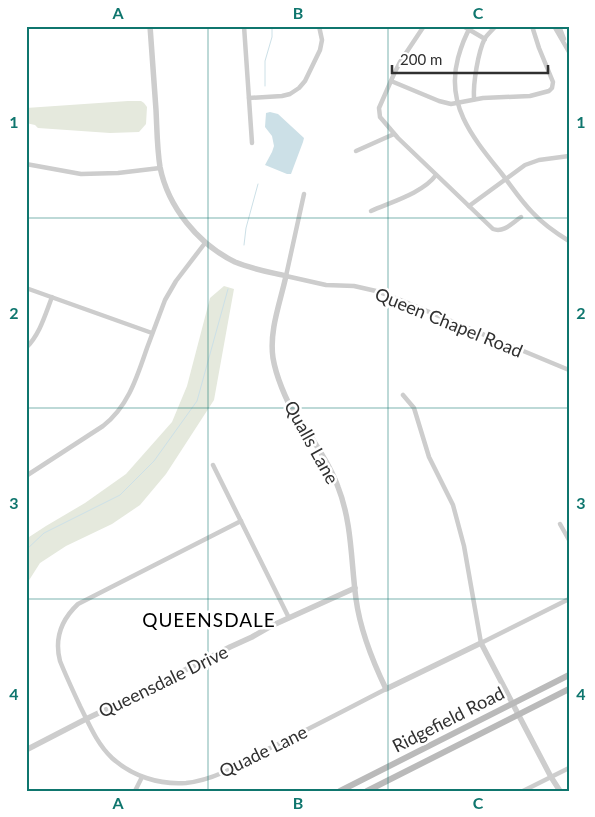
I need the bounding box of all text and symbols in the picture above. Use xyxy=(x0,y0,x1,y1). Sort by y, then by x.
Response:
text: A xyxy=(111,3,124,22)
text: B xyxy=(293,3,303,22)
text: C xyxy=(473,3,484,22)
scale bar xyxy=(392,42,549,74)
text: 200 m xyxy=(400,50,442,68)
text: 1 xyxy=(9,112,19,131)
text: 1 xyxy=(576,112,586,131)
street label: Queen Chapel Road xyxy=(372,282,526,362)
text: 2 xyxy=(9,303,19,322)
text: 2 xyxy=(576,303,586,322)
street label: Qualls Lane xyxy=(280,396,344,488)
text: 3 xyxy=(9,493,19,512)
text: 3 xyxy=(576,493,586,512)
district label: QUEENSDALE xyxy=(142,608,276,631)
street label: Queensdale Drive xyxy=(95,640,231,722)
street label: Ridgefield Road xyxy=(388,681,508,757)
text: 4 xyxy=(9,684,19,703)
text: 4 xyxy=(576,684,586,703)
street label: Quade Lane xyxy=(215,720,311,782)
text: A xyxy=(111,793,124,812)
text: B xyxy=(293,793,303,812)
text: C xyxy=(473,793,484,812)

